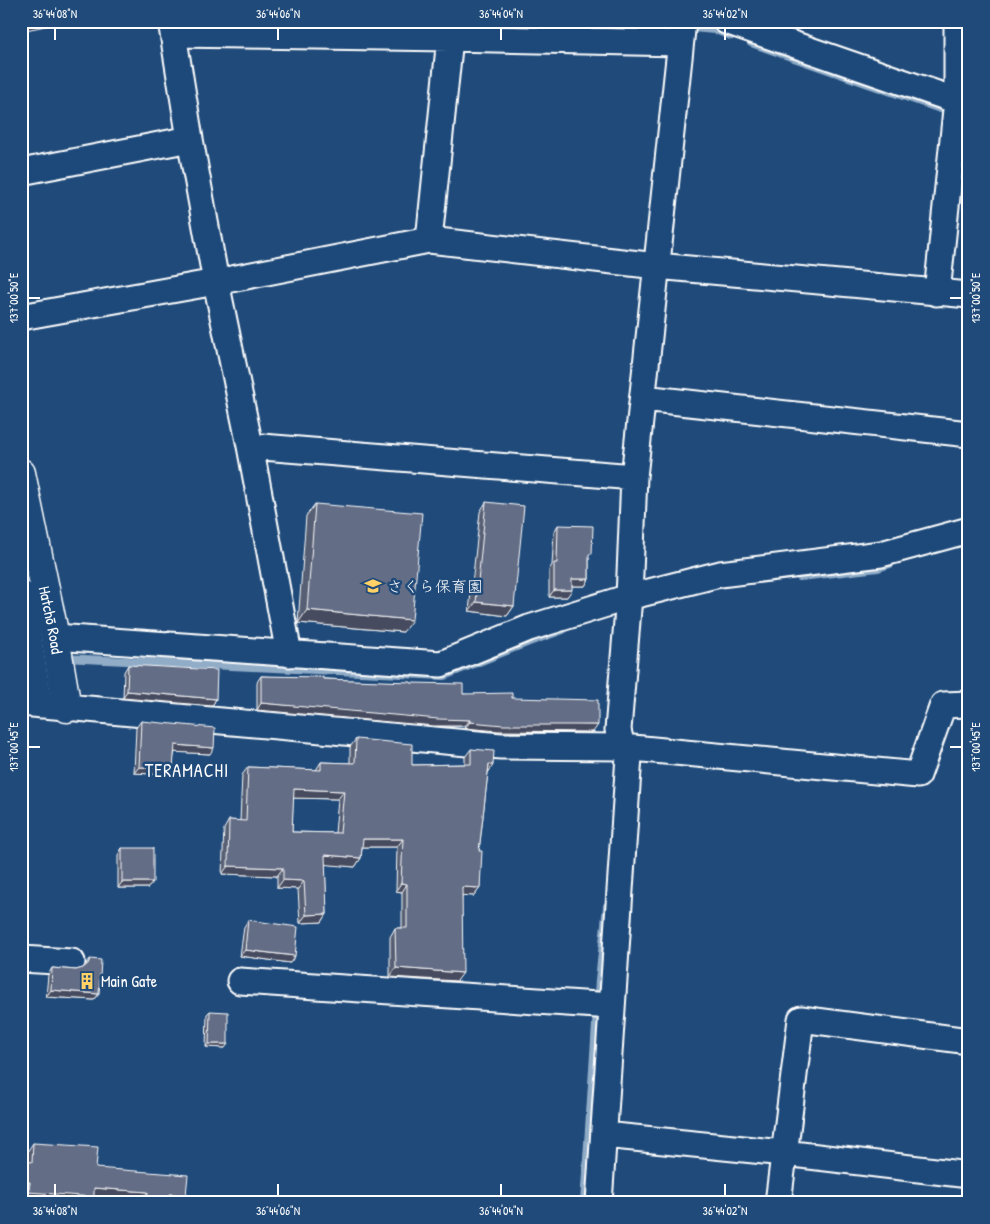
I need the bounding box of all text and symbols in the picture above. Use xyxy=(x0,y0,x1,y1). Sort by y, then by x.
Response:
text: 36°44'08"N xyxy=(33,5,77,22)
text: 36°44'06"N xyxy=(256,5,300,22)
text: 36°44'04"N xyxy=(479,5,523,22)
text: 36°44'02"N xyxy=(703,5,747,22)
text: 137°00'50"E xyxy=(5,272,22,323)
text: 137°00'50"E xyxy=(967,272,984,323)
place label: さくら保育園 xyxy=(387,575,483,597)
school or university icon: さくら保育園 xyxy=(363,576,383,596)
street label: Hatchō Road xyxy=(34,584,69,655)
text: 137°00'45"E xyxy=(5,721,22,772)
text: 137°00'45"E xyxy=(967,721,984,772)
district label: TERAMACHI xyxy=(145,758,229,783)
place label: Main Gate xyxy=(101,970,158,992)
building icon: Main Gate xyxy=(77,971,97,991)
text: 36°44'08"N xyxy=(33,1202,77,1219)
text: 36°44'06"N xyxy=(256,1202,300,1219)
text: 36°44'04"N xyxy=(479,1202,523,1219)
text: 36°44'02"N xyxy=(703,1202,747,1219)

